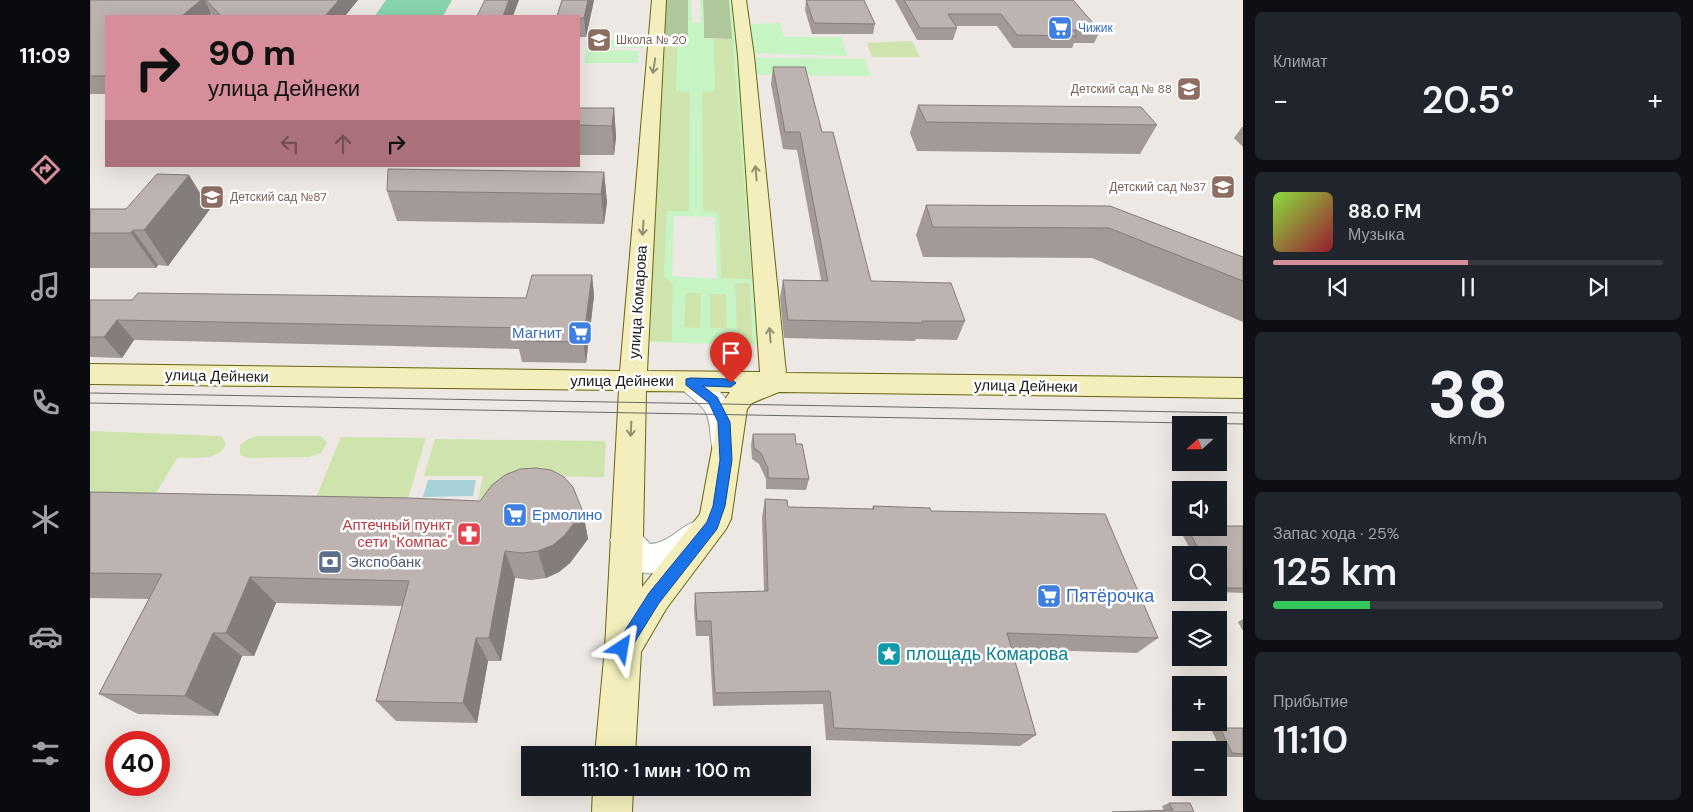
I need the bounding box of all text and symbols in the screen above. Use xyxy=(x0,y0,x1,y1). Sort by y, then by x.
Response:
supermarket icon: Чижик xyxy=(1047,15,1073,41)
place label: Чижик xyxy=(1078,20,1113,36)
school or university icon: Школа № 20 xyxy=(586,27,612,53)
text: 90 m xyxy=(208,30,296,76)
place label: Школа № 20 xyxy=(616,32,687,48)
icon: right xyxy=(125,35,190,100)
text: 11:09 xyxy=(19,41,71,70)
text: Климат xyxy=(1273,51,1327,72)
one-way arrow xyxy=(649,58,659,74)
text: улица Дейнеки xyxy=(208,74,360,103)
text: 20.5° xyxy=(1422,75,1514,125)
school or university icon: Детский сад № 88 xyxy=(1176,76,1202,102)
place label: Детский сад № 88 xyxy=(1071,81,1172,97)
text: − xyxy=(1273,82,1288,119)
text: + xyxy=(1648,82,1663,119)
icon: left xyxy=(276,130,304,158)
icon: ahead xyxy=(329,130,357,158)
icon: right xyxy=(382,130,410,158)
icon: directions xyxy=(28,152,63,187)
one-way arrow xyxy=(751,165,761,181)
school or university icon: Детский сад №37 xyxy=(1210,174,1236,200)
place label: Детский сад №37 xyxy=(1109,179,1206,195)
school or university icon: Детский сад №87 xyxy=(199,184,225,210)
place label: Детский сад №87 xyxy=(230,189,327,205)
text: 88.0 FM xyxy=(1348,199,1421,224)
one-way arrow xyxy=(638,220,647,236)
text: Музыка xyxy=(1348,224,1405,245)
street label: улица Комарова xyxy=(624,244,652,359)
icon: music xyxy=(28,269,63,304)
icon: previous xyxy=(1324,273,1352,301)
icon: pause xyxy=(1454,273,1482,301)
icon: next xyxy=(1584,273,1612,301)
supermarket icon: Магнит xyxy=(567,320,593,346)
place label: Магнит xyxy=(512,323,562,343)
one-way arrow xyxy=(765,327,775,343)
pin xyxy=(710,332,752,383)
icon: arrive xyxy=(717,339,745,367)
text: 38 xyxy=(1428,353,1508,437)
street label: улица Дейнеки xyxy=(165,365,269,387)
street label: улица Дейнеки xyxy=(570,371,674,391)
street label: улица Дейнеки xyxy=(974,375,1078,397)
icon: phone xyxy=(28,385,63,420)
north arrow xyxy=(1172,416,1228,471)
map controls xyxy=(1172,416,1227,796)
one-way arrow xyxy=(627,421,636,437)
text: km/h xyxy=(1449,428,1487,449)
button: sound xyxy=(1172,481,1227,536)
icon: climate xyxy=(28,502,63,537)
supermarket icon: Ермолино xyxy=(502,502,528,528)
place label: Ермолино xyxy=(532,505,602,525)
place label: Аптечный пункт сети "Компас" xyxy=(343,515,452,552)
pharmacy icon: Аптечный пункт сети "Компас" xyxy=(456,521,482,547)
text: Запас хода · 25% xyxy=(1273,523,1399,544)
button: search xyxy=(1172,546,1227,601)
text: 125 km xyxy=(1273,547,1397,597)
bank icon: Экспобанк xyxy=(317,549,343,575)
place label: Экспобанк xyxy=(348,552,421,572)
supermarket icon: Пятёрочка xyxy=(1036,583,1062,609)
place label: Пятёрочка xyxy=(1066,584,1155,608)
button: layers xyxy=(1172,611,1227,666)
icon: car xyxy=(28,619,63,654)
position arrow xyxy=(595,621,647,673)
place icon: площадь Комарова xyxy=(876,641,902,667)
place label: площадь Комарова xyxy=(906,642,1069,666)
button: + xyxy=(1172,676,1227,731)
text: Прибытие xyxy=(1273,691,1348,712)
text: 11:10 xyxy=(1273,715,1348,765)
speed limit sign: 40 xyxy=(105,731,170,796)
icon: filters xyxy=(28,736,63,771)
button: − xyxy=(1172,741,1227,796)
text: 11:10 · 1 мин · 100 m xyxy=(582,758,750,783)

